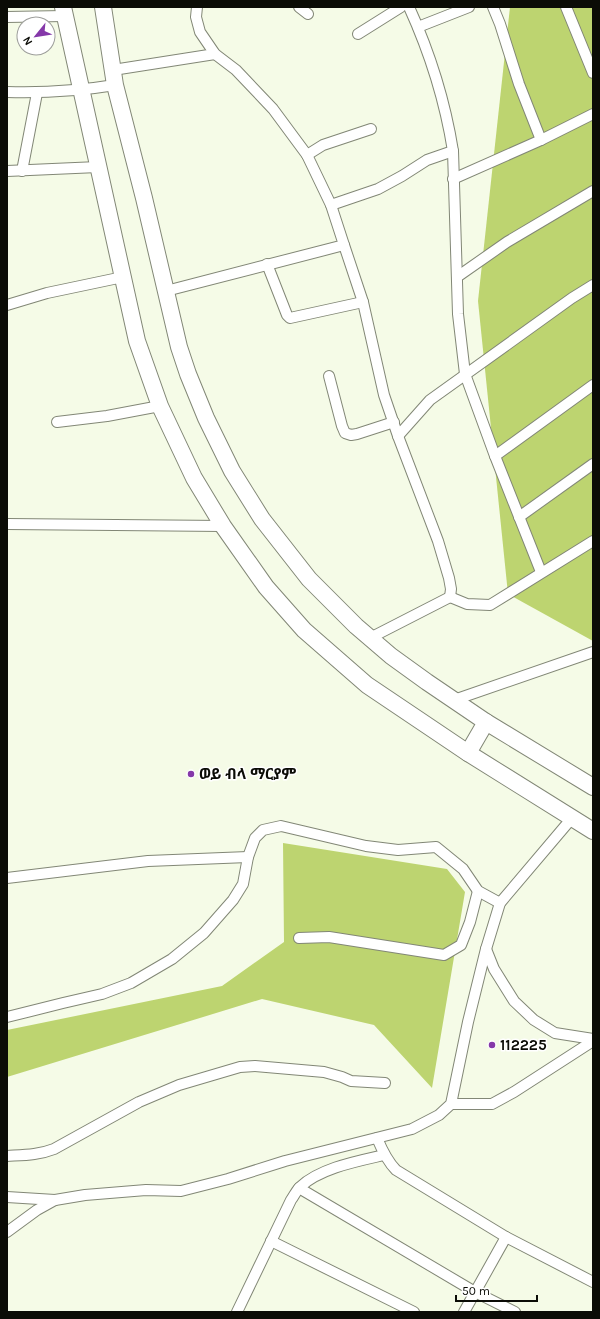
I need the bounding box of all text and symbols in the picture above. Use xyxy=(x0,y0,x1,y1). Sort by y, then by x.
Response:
north arrow xyxy=(16,16,56,56)
text: N xyxy=(20,34,35,47)
place label: ወይ ብላ ማርያም xyxy=(199,765,297,783)
marker: ወይ ብላ ማርያም xyxy=(186,769,196,779)
place label: 112225 xyxy=(500,1036,547,1054)
marker: 112225 xyxy=(487,1040,497,1050)
scale bar xyxy=(456,1277,537,1303)
text: 50 m xyxy=(462,1284,490,1298)

